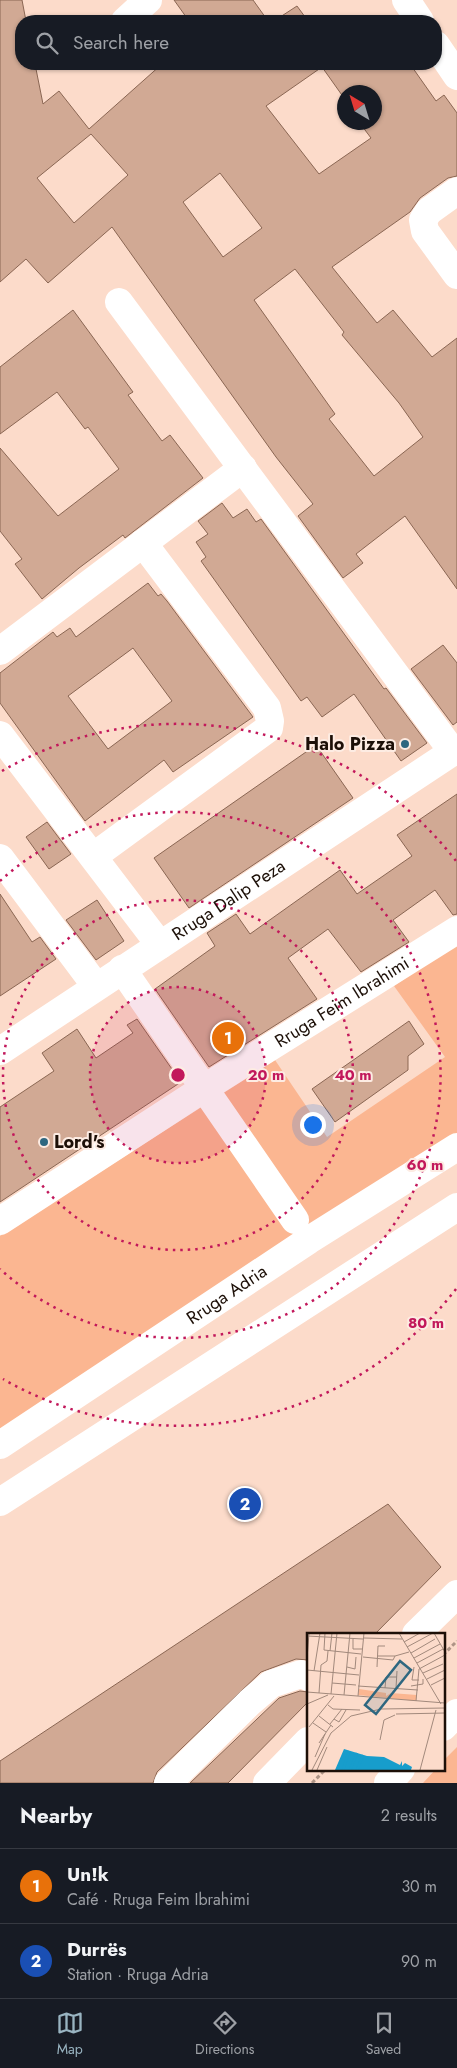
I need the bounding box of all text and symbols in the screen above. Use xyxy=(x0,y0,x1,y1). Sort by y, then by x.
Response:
search box xyxy=(15,15,442,70)
icon: search xyxy=(33,29,61,57)
text: Search here xyxy=(73,29,169,56)
north arrow xyxy=(337,85,382,130)
place label: Halo Pizza xyxy=(305,731,395,757)
marker: Halo Pizza xyxy=(399,738,411,750)
street label: Rruga Dalip Peza xyxy=(167,853,290,947)
street label: Rruga Feim Ibrahimi xyxy=(270,950,414,1054)
pin: 1 xyxy=(212,1019,244,1057)
text: 20 m xyxy=(248,1064,284,1086)
text: 40 m xyxy=(334,1064,372,1086)
centre of rings xyxy=(169,1066,187,1084)
your location xyxy=(300,1112,326,1138)
place label: Lord's xyxy=(54,1129,105,1155)
marker: Lord's xyxy=(38,1136,50,1148)
text: 60 m xyxy=(407,1154,443,1176)
street label: Rruga Adria xyxy=(181,1258,272,1331)
text: 80 m xyxy=(408,1312,444,1334)
pin: 2 xyxy=(229,1485,261,1523)
inset map xyxy=(307,1633,444,1770)
text: Nearby xyxy=(20,1801,92,1831)
text: 2 results xyxy=(381,1804,437,1827)
text: Un!k xyxy=(67,1861,109,1888)
text: 1 xyxy=(32,1875,40,1898)
text: 30 m xyxy=(401,1875,437,1898)
text: Café · Rruga Feim Ibrahimi xyxy=(67,1888,250,1911)
text: Durrës xyxy=(67,1936,127,1963)
text: 2 xyxy=(31,1950,41,1973)
text: 90 m xyxy=(401,1950,437,1973)
text: Station · Rruga Adria xyxy=(67,1963,208,1986)
tab: Map xyxy=(56,2009,84,2059)
tab: Directions xyxy=(195,2009,254,2059)
tab: Saved xyxy=(366,2009,401,2059)

